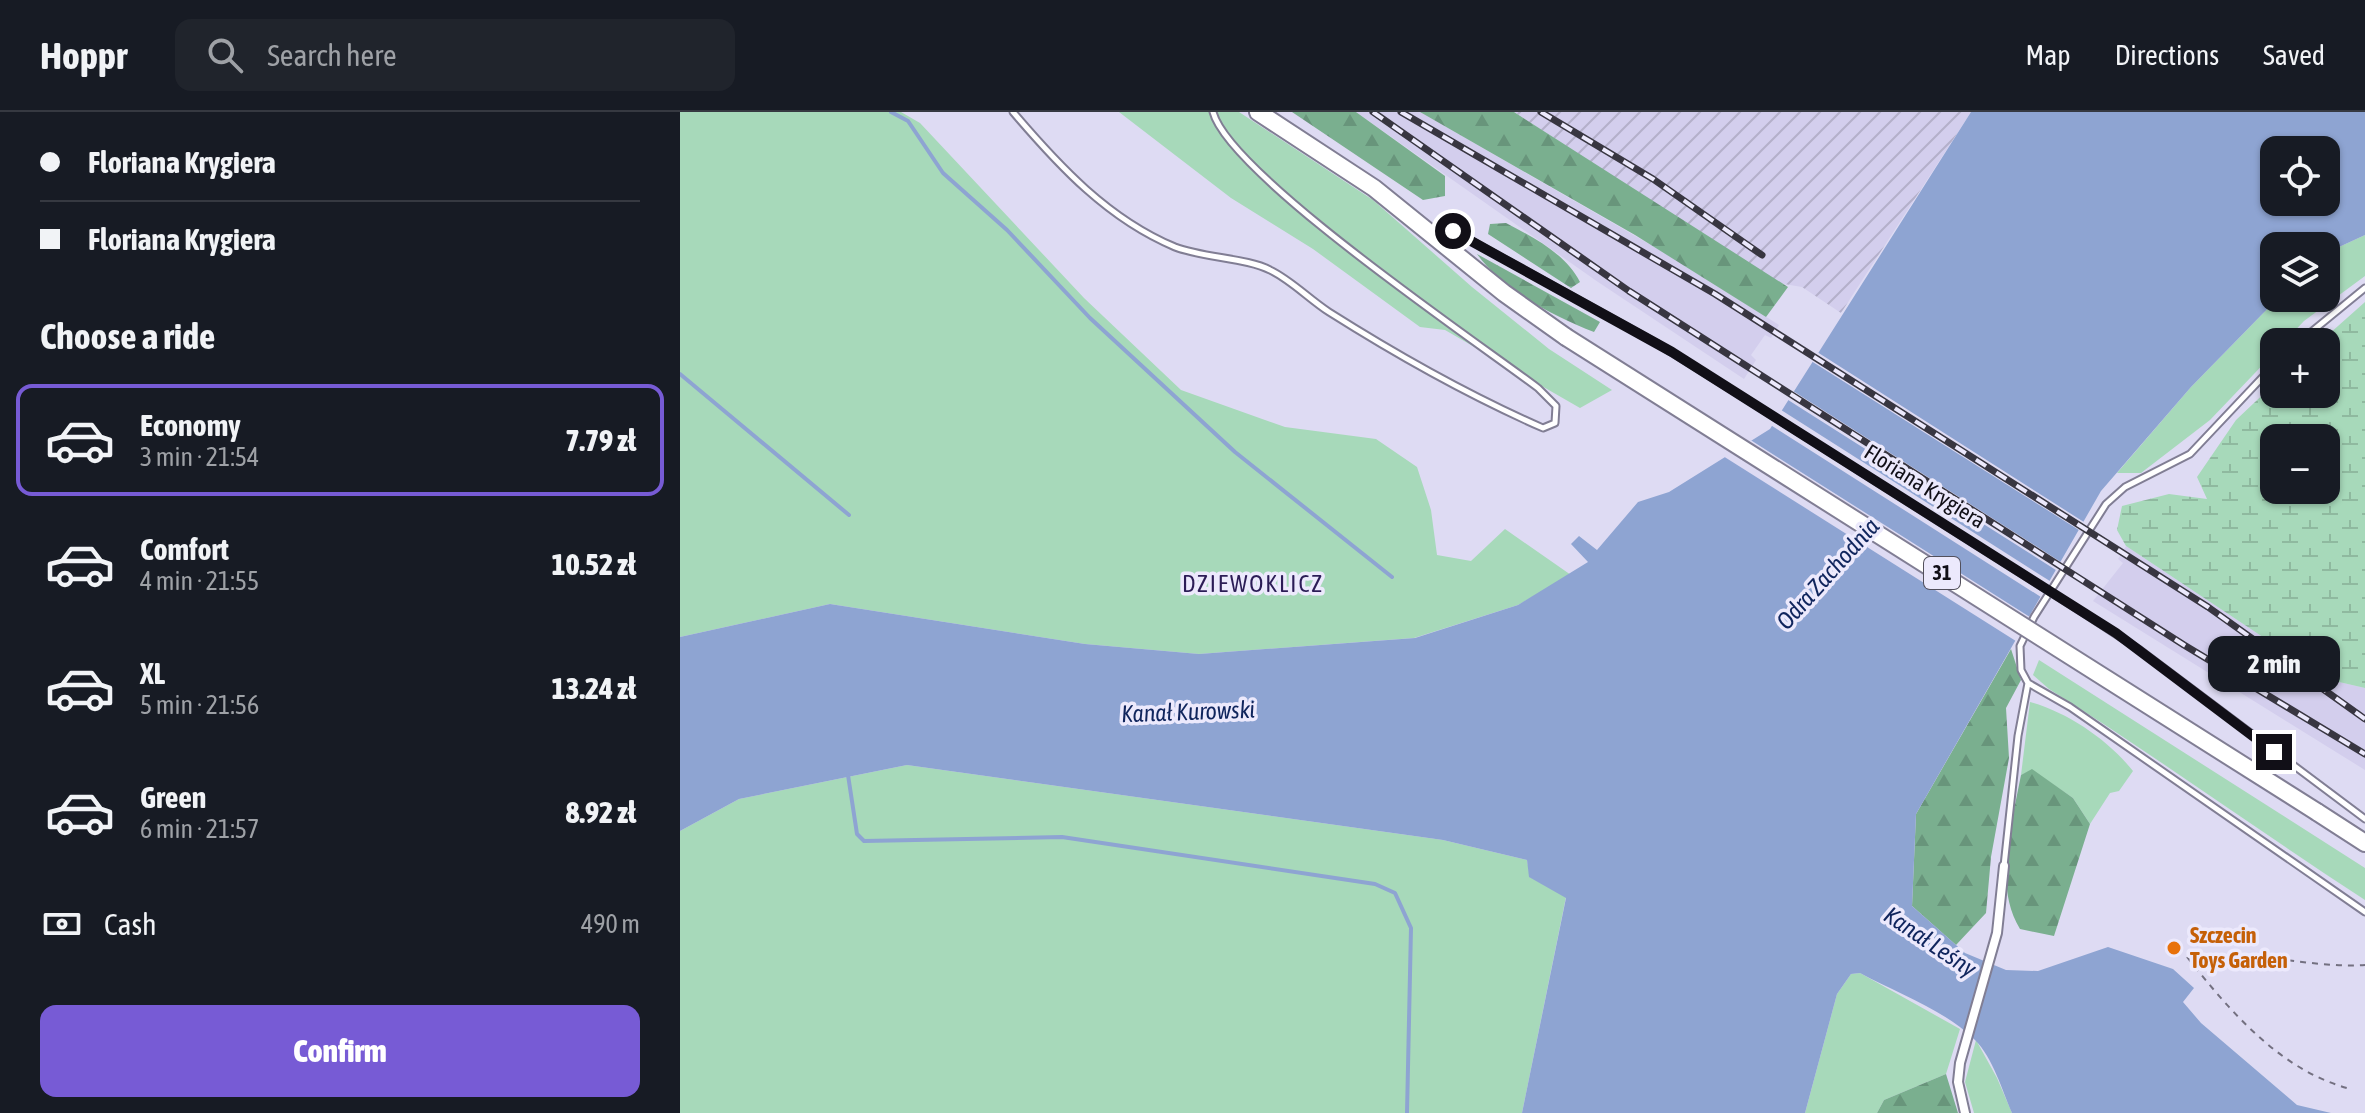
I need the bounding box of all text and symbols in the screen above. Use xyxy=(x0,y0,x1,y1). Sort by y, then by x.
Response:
search box xyxy=(175,19,735,91)
icon: search xyxy=(203,33,247,77)
text: Hoppr xyxy=(40,34,127,77)
text: Search here xyxy=(267,38,397,72)
text: Map xyxy=(2026,39,2071,71)
text: Directions xyxy=(2115,39,2219,71)
text: Saved xyxy=(2263,39,2325,71)
map controls xyxy=(2260,136,2340,504)
button: locate xyxy=(2260,136,2340,216)
text: Floriana Krygiera xyxy=(88,145,276,179)
route start xyxy=(1435,213,1471,249)
text: Floriana Krygiera xyxy=(88,222,276,256)
button: layers xyxy=(2260,232,2340,312)
text: Choose a ride xyxy=(40,315,215,357)
button: + xyxy=(2260,328,2340,408)
icon: car xyxy=(44,404,116,476)
text: Economy xyxy=(140,408,241,442)
text: 7.79 zł xyxy=(566,423,636,457)
button: − xyxy=(2260,424,2340,504)
street label: Floriana Krygiera xyxy=(1860,439,1990,533)
text: 3 min · 21:54 xyxy=(140,442,259,472)
water label: Odra Zachodnia xyxy=(1771,513,1884,635)
icon: car xyxy=(44,528,116,600)
text: Comfort xyxy=(140,532,229,566)
text: 10.52 zł xyxy=(551,547,636,581)
road number: 31 xyxy=(1924,557,1960,589)
text: 4 min · 21:55 xyxy=(140,566,259,596)
district label: DZIEWOKLICZ xyxy=(1182,570,1324,597)
callout: 2 min xyxy=(2208,636,2340,692)
text: 2 min xyxy=(2247,649,2301,679)
icon: car xyxy=(44,652,116,724)
text: XL xyxy=(140,656,165,690)
text: 13.24 zł xyxy=(551,671,636,705)
text: 5 min · 21:56 xyxy=(140,690,259,720)
water label: Kanał Kurowski xyxy=(1121,696,1255,727)
route end xyxy=(2256,734,2292,770)
icon: car xyxy=(44,776,116,848)
text: Green xyxy=(140,780,206,814)
text: 8.92 zł xyxy=(566,795,636,829)
text: 6 min · 21:57 xyxy=(140,814,259,844)
water label: Kanał Leśny xyxy=(1879,901,1981,982)
icon: cash xyxy=(40,902,84,946)
text: Cash xyxy=(104,907,157,941)
text: 490 m xyxy=(581,909,640,939)
place label: Szczecin Toys Garden xyxy=(2190,922,2288,973)
marker: Szczecin Toys Garden xyxy=(2165,939,2183,957)
button: Confirm xyxy=(40,1005,640,1097)

